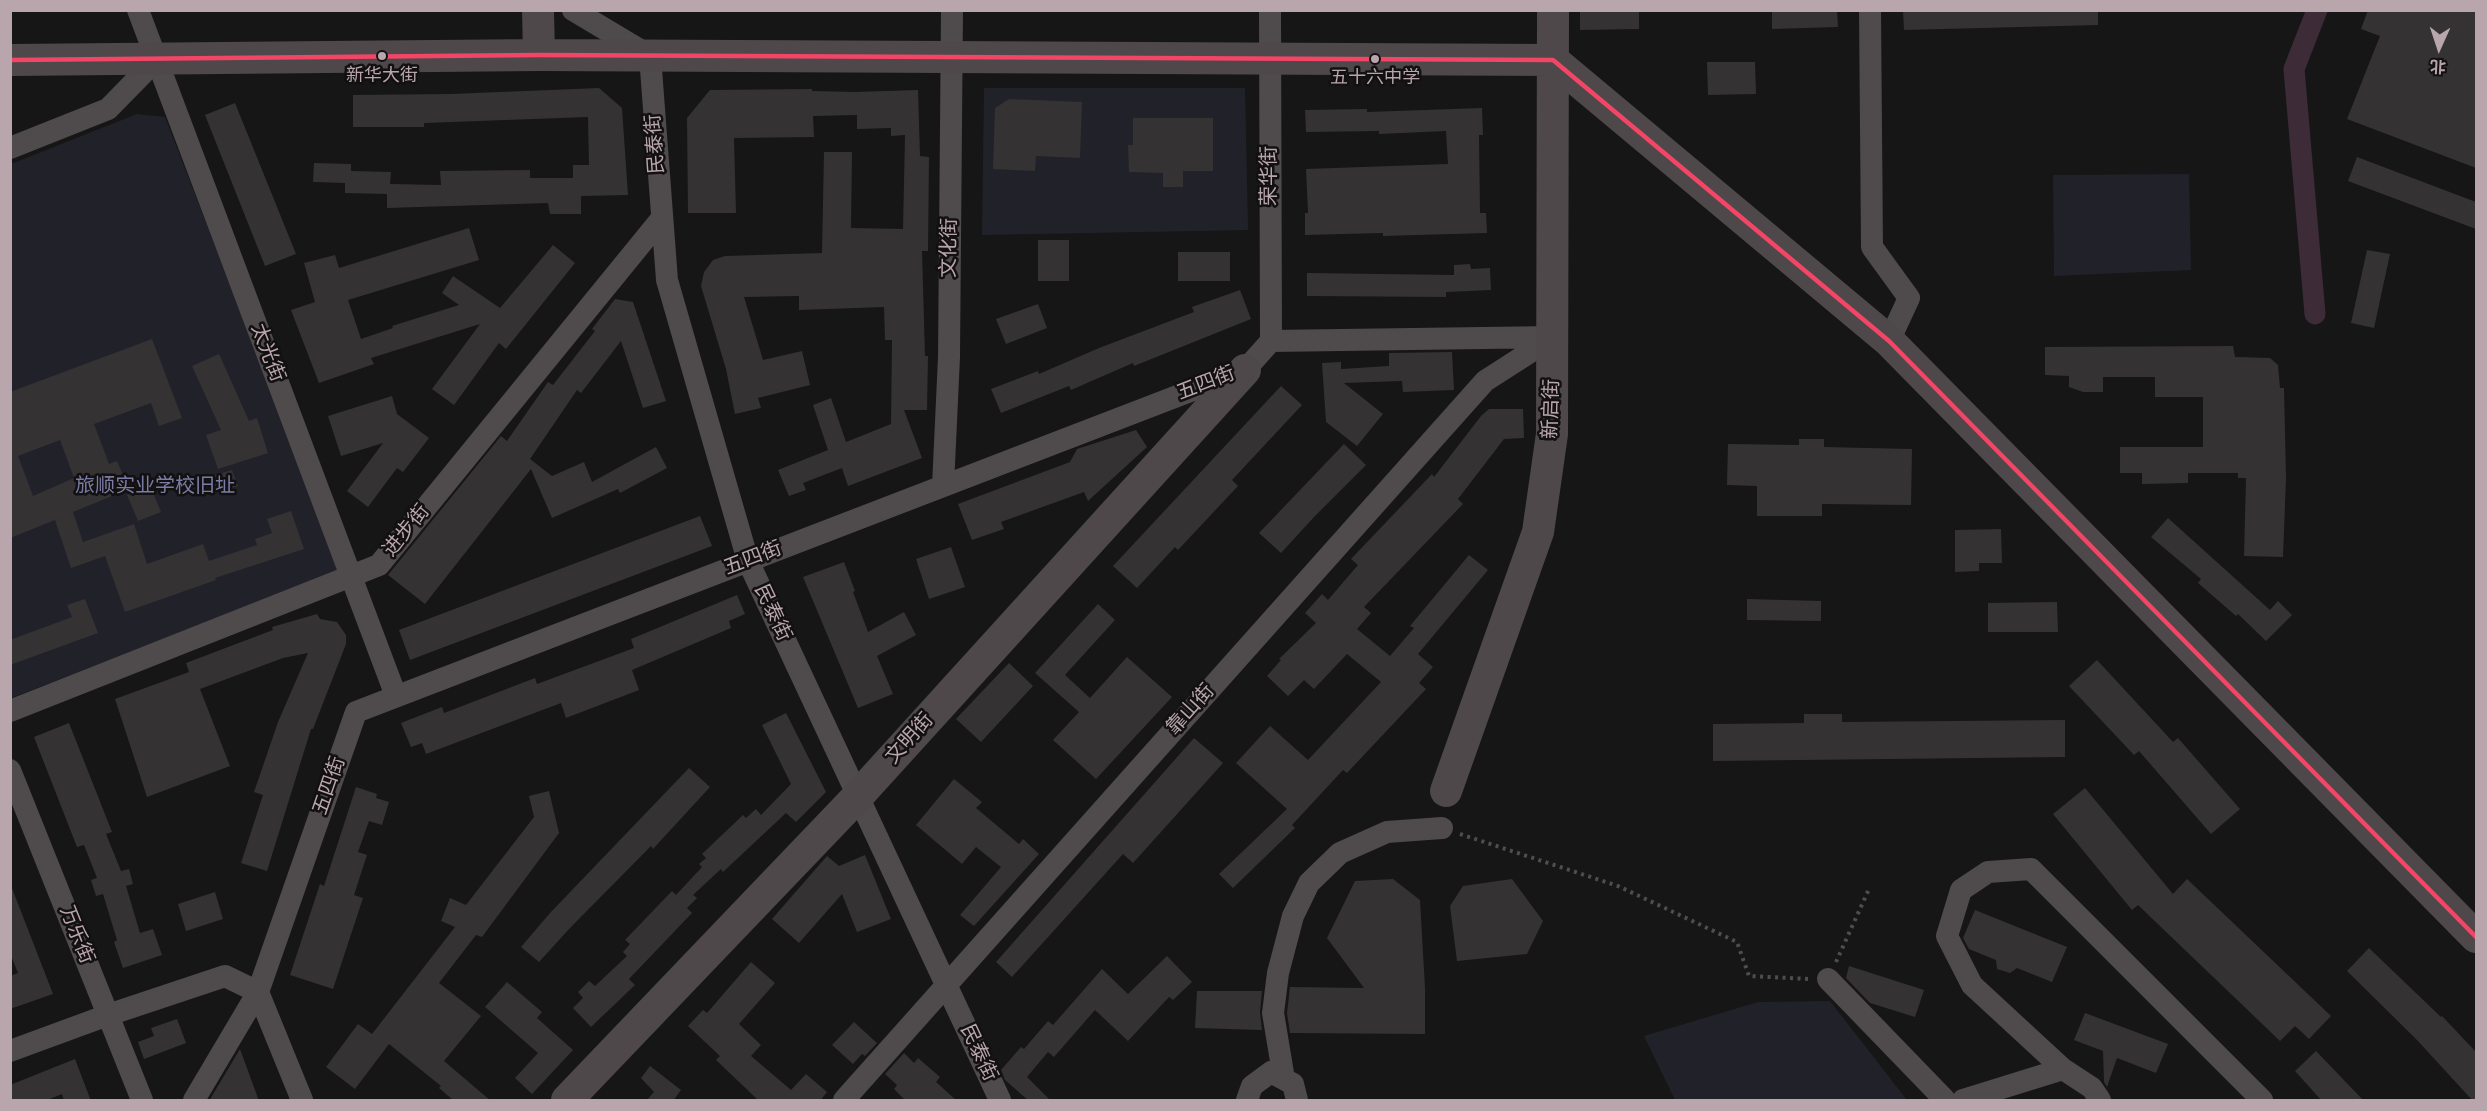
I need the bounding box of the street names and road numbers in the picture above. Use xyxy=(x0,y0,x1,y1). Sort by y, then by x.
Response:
street label: 民泰街 xyxy=(642,113,670,175)
street label: 荣华街 xyxy=(1258,146,1282,206)
street label: 文化街 xyxy=(937,218,963,278)
street label: 太光街 xyxy=(245,321,289,385)
street label: 五四街 xyxy=(1174,362,1238,406)
street label: 新启街 xyxy=(1539,379,1565,439)
street label: 进步街 xyxy=(379,500,435,562)
street label: 五四街 xyxy=(721,537,785,581)
street label: 民泰街 xyxy=(748,581,796,645)
street label: 靠山街 xyxy=(1162,680,1220,740)
street label: 文明街 xyxy=(881,709,939,769)
street label: 五四街 xyxy=(309,754,351,818)
street label: 万乐街 xyxy=(54,903,98,967)
street label: 民泰街 xyxy=(954,1021,1002,1085)

